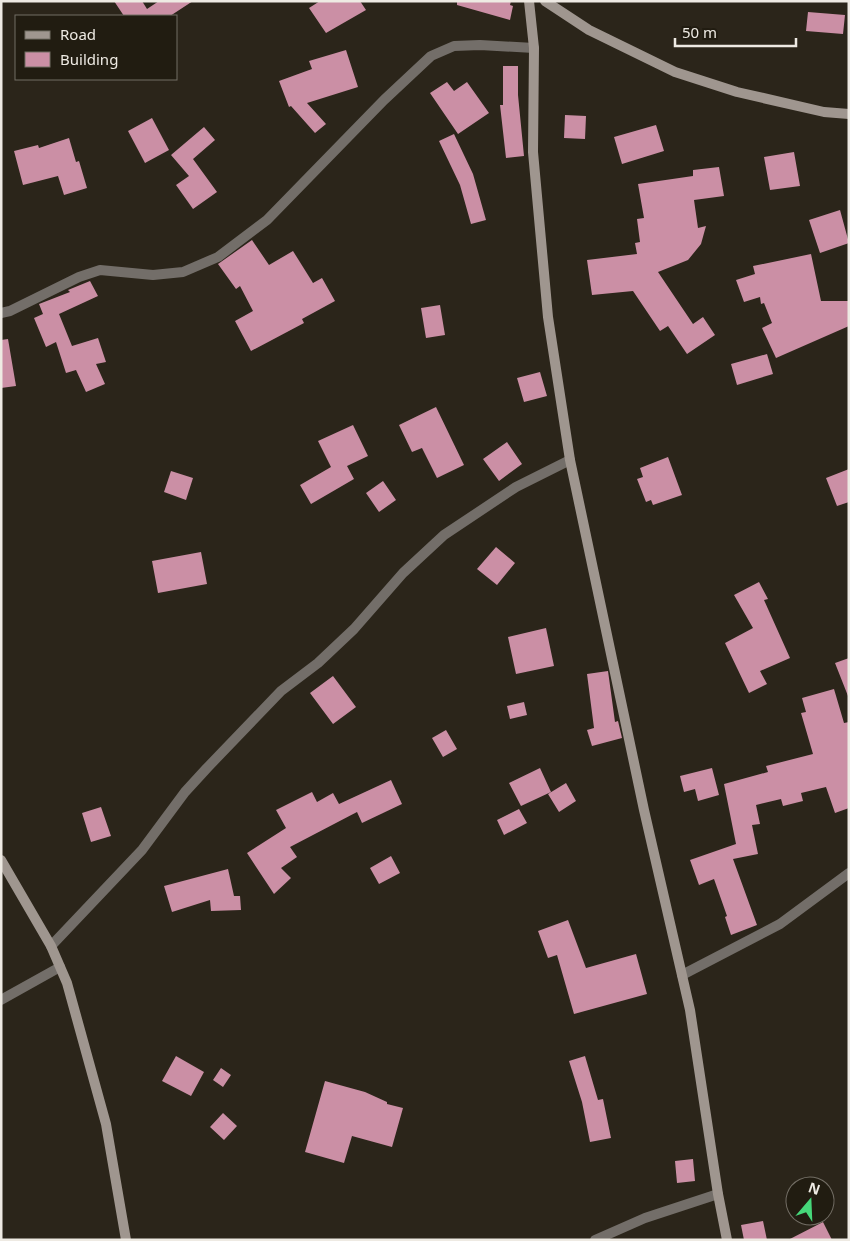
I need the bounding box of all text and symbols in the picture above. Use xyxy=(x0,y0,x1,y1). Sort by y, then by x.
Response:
legend xyxy=(15,15,178,80)
scale bar xyxy=(675,15,796,47)
text: 50 m xyxy=(682,22,717,42)
text: Road xyxy=(60,24,96,44)
text: Building xyxy=(60,49,118,69)
north arrow xyxy=(785,1176,835,1226)
text: N xyxy=(806,1177,823,1199)

